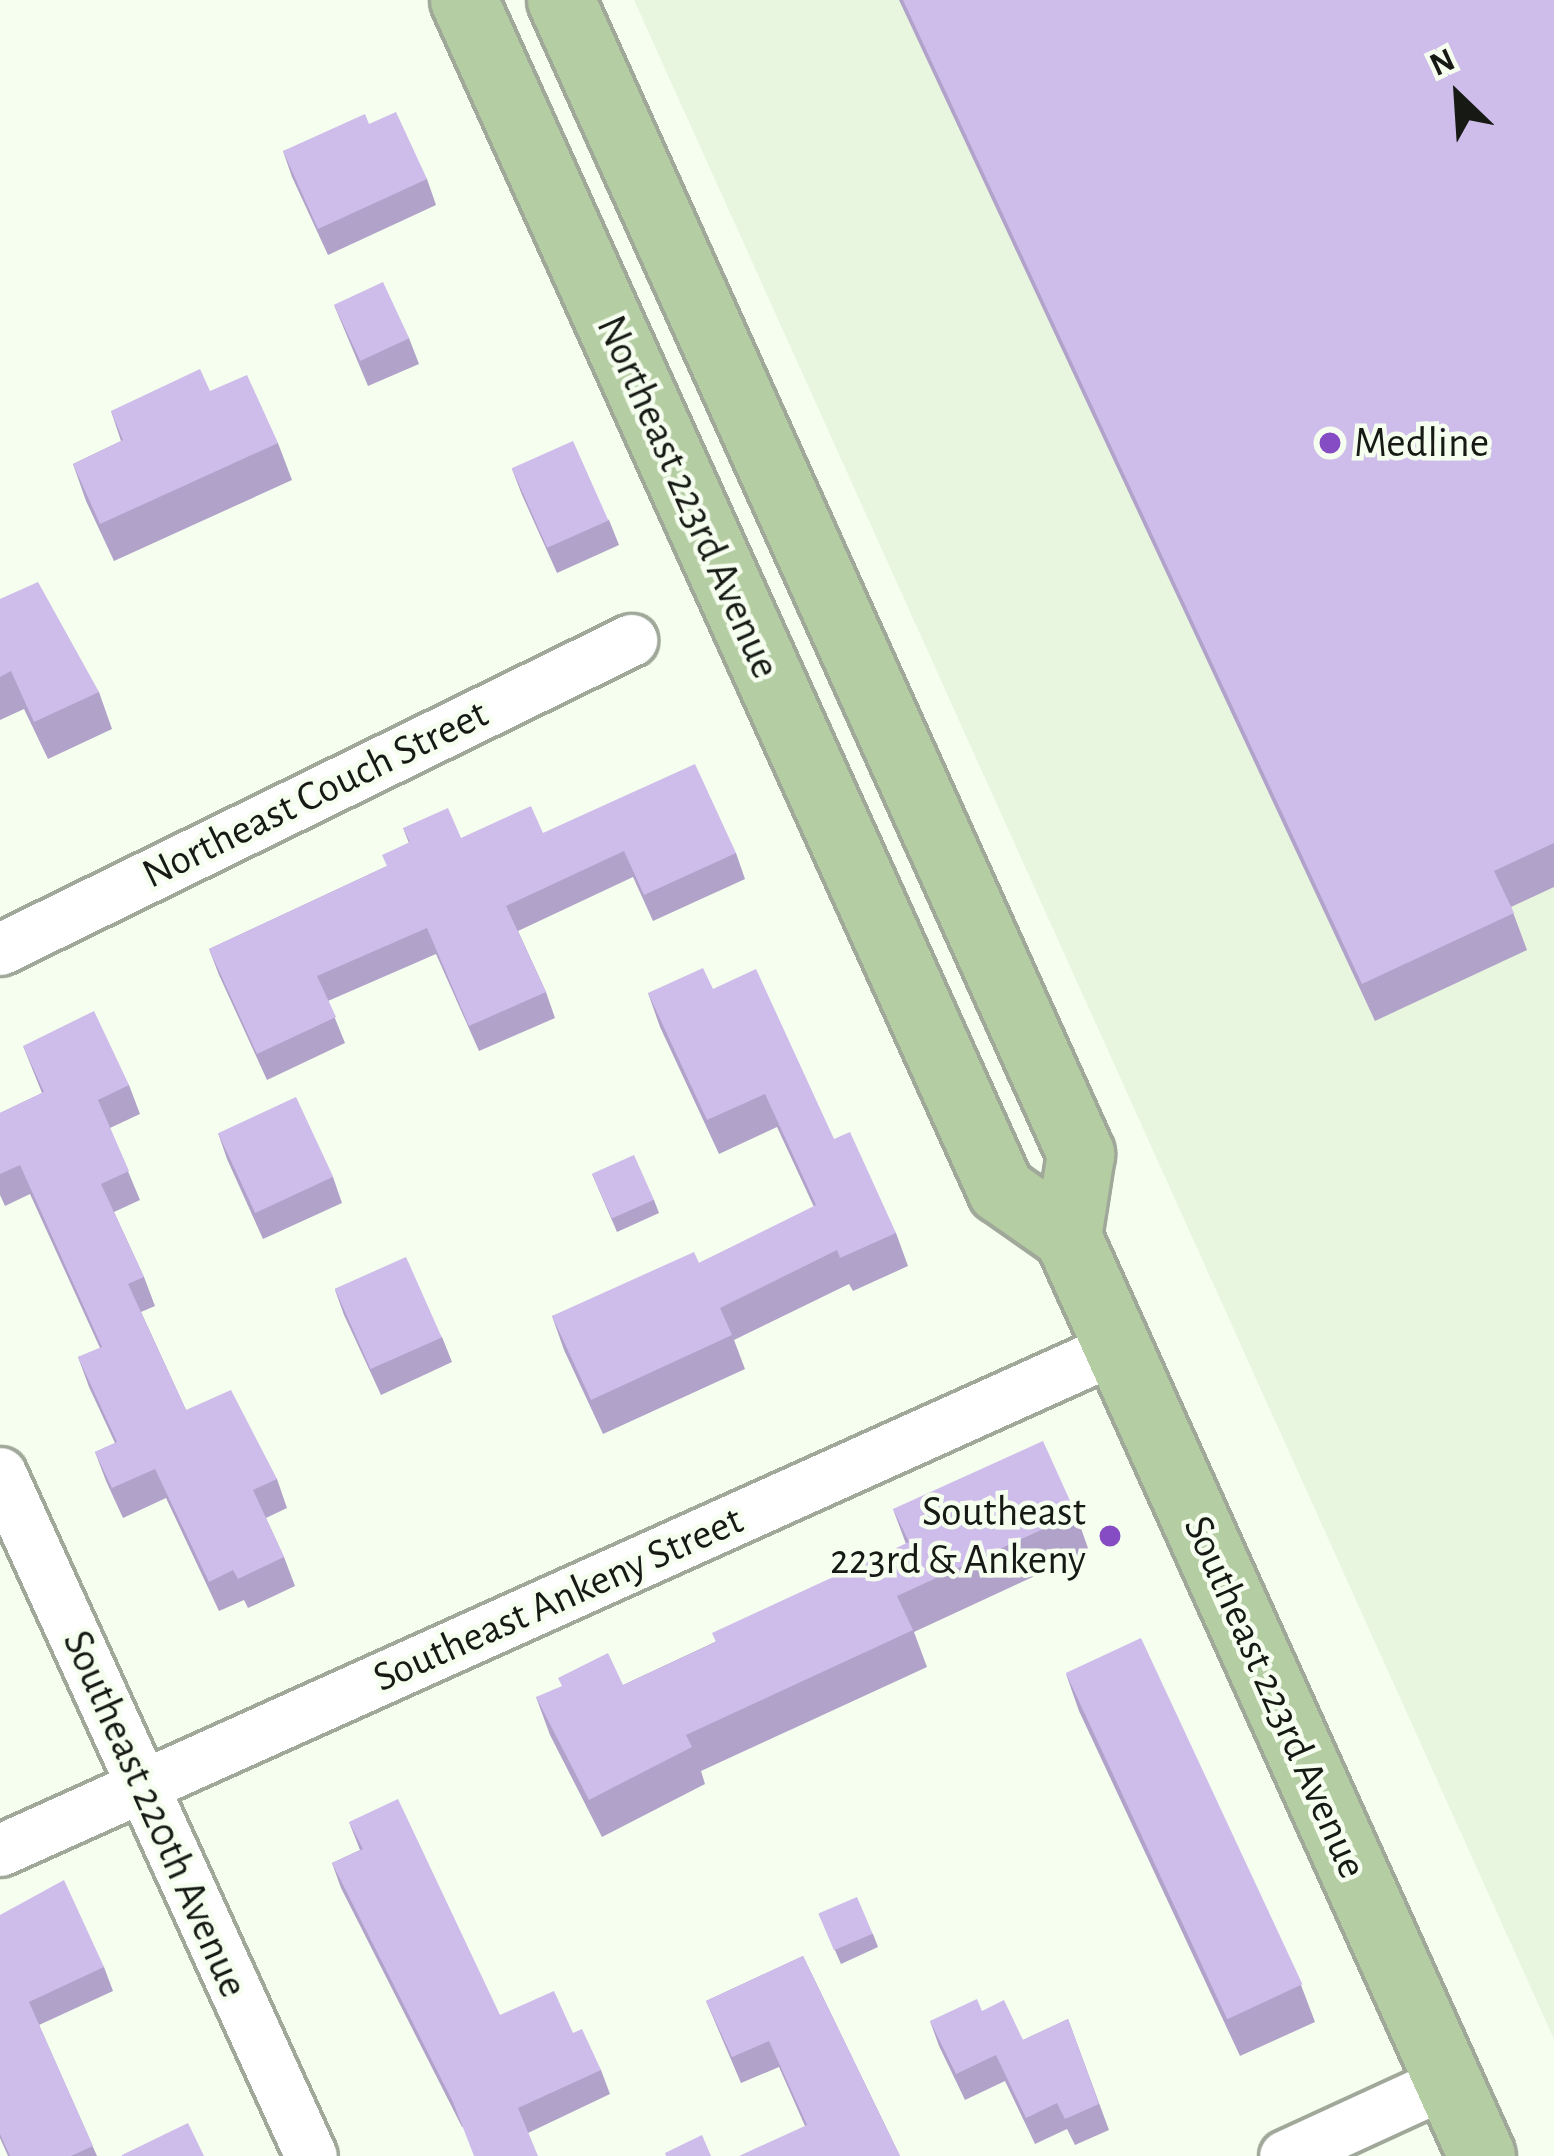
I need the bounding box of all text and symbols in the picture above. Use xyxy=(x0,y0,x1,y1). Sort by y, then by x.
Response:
north arrow xyxy=(1398,36,1518,156)
text: N xyxy=(1425,43,1460,83)
street label: Northeast 223rd Avenue xyxy=(585,308,791,686)
place label: Medline xyxy=(1354,418,1489,468)
marker: Medline xyxy=(1317,430,1343,456)
street label: Northeast Couch Street xyxy=(134,688,496,900)
place label: Southeast 223rd & Ankeny xyxy=(830,1487,1086,1586)
street label: Southeast Ankeny Street xyxy=(366,1495,750,1703)
street label: Southeast 223rd Avenue xyxy=(1172,1508,1378,1886)
marker: Southeast 223rd & Ankeny xyxy=(1097,1523,1123,1549)
street label: Southeast 220th Avenue xyxy=(51,1623,259,2005)

